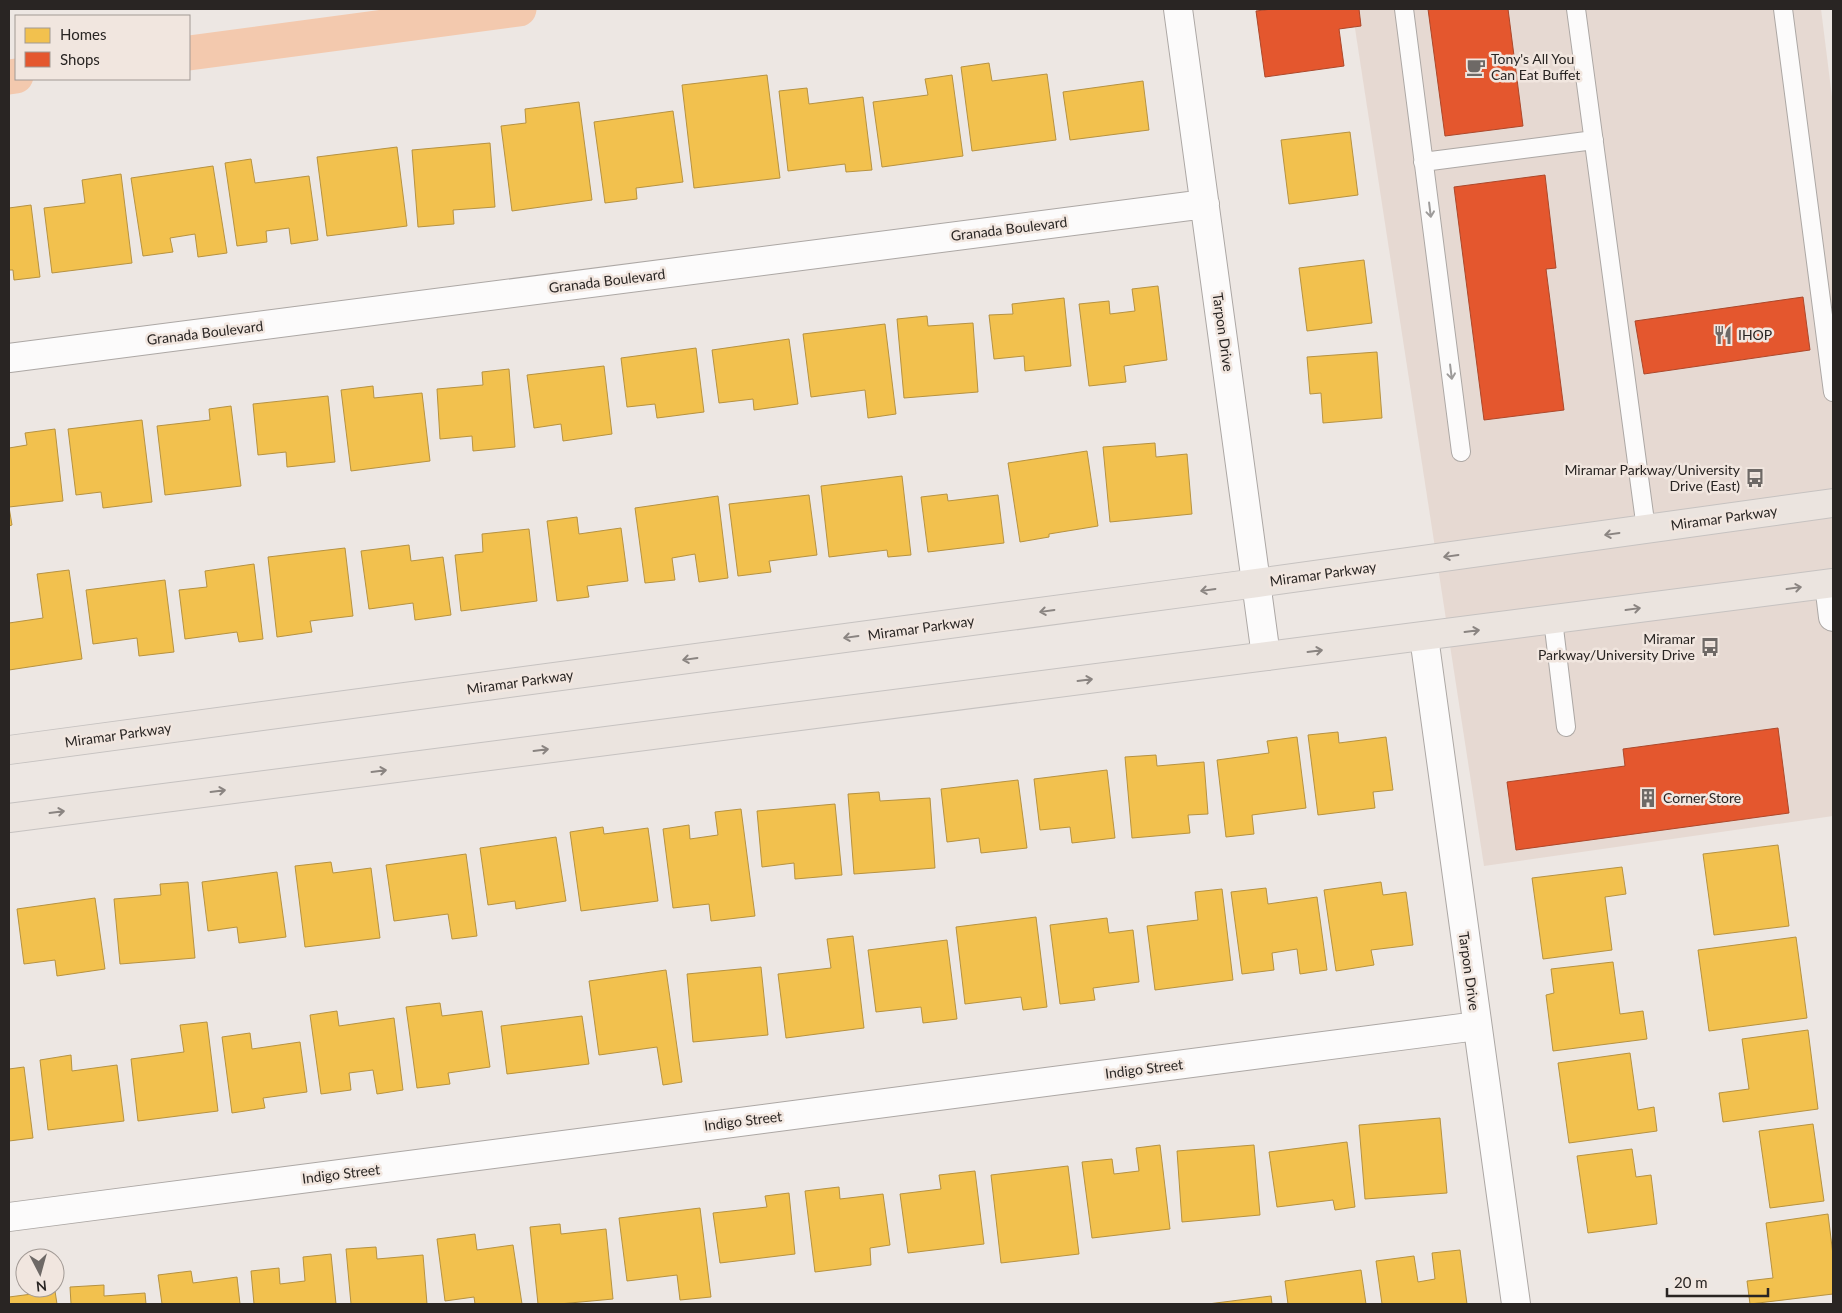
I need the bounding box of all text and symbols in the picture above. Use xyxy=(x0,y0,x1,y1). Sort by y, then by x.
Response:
legend xyxy=(15,15,190,80)
text: Homes xyxy=(60,25,106,43)
text: Shops xyxy=(60,50,100,68)
place label: Tony's All You Can Eat Buffet xyxy=(1491,50,1580,83)
cafe icon: Tony's All You Can Eat Buffet xyxy=(1465,56,1487,78)
one-way arrow xyxy=(1425,202,1435,218)
street label: Granada Boulevard xyxy=(950,213,1068,244)
street label: Granada Boulevard xyxy=(548,265,666,296)
street label: Tarpon Drive xyxy=(1210,291,1237,372)
street label: Granada Boulevard xyxy=(146,317,264,348)
restaurant icon: IHOP xyxy=(1712,324,1734,346)
place label: IHOP xyxy=(1738,326,1772,343)
one-way arrow xyxy=(1446,363,1456,379)
place label: Miramar Parkway/University Drive (East) xyxy=(1564,461,1741,494)
bus stop icon: Miramar Parkway/University Drive (East) xyxy=(1744,467,1766,489)
street label: Miramar Parkway xyxy=(1670,502,1779,533)
one-way arrow xyxy=(1604,529,1620,539)
one-way arrow xyxy=(1443,551,1459,561)
street label: Miramar Parkway xyxy=(1269,558,1378,589)
one-way arrow xyxy=(1786,583,1802,593)
one-way arrow xyxy=(1201,585,1217,595)
one-way arrow xyxy=(1625,604,1641,614)
one-way arrow xyxy=(1039,606,1055,616)
street label: Miramar Parkway xyxy=(867,612,976,643)
one-way arrow xyxy=(1464,625,1480,635)
place label: Miramar Parkway/University Drive xyxy=(1538,630,1695,663)
one-way arrow xyxy=(844,632,860,642)
bus stop icon: Miramar Parkway/University Drive xyxy=(1699,636,1721,658)
one-way arrow xyxy=(1306,646,1322,656)
one-way arrow xyxy=(683,654,699,664)
street label: Miramar Parkway xyxy=(466,666,575,697)
one-way arrow xyxy=(1077,675,1093,685)
street label: Miramar Parkway xyxy=(64,719,173,750)
one-way arrow xyxy=(532,745,548,755)
one-way arrow xyxy=(371,766,387,776)
one-way arrow xyxy=(210,786,226,796)
building icon: Corner Store xyxy=(1637,787,1659,809)
place label: Corner Store xyxy=(1663,789,1741,806)
one-way arrow xyxy=(49,807,65,817)
street label: Tarpon Drive xyxy=(1456,930,1483,1011)
street label: Indigo Street xyxy=(1104,1055,1184,1082)
street label: Indigo Street xyxy=(703,1107,783,1134)
street label: Indigo Street xyxy=(301,1160,381,1187)
north arrow xyxy=(15,1248,65,1298)
scale bar xyxy=(1667,1266,1768,1298)
text: 20 m xyxy=(1674,1273,1708,1291)
text: N xyxy=(35,1277,48,1295)

